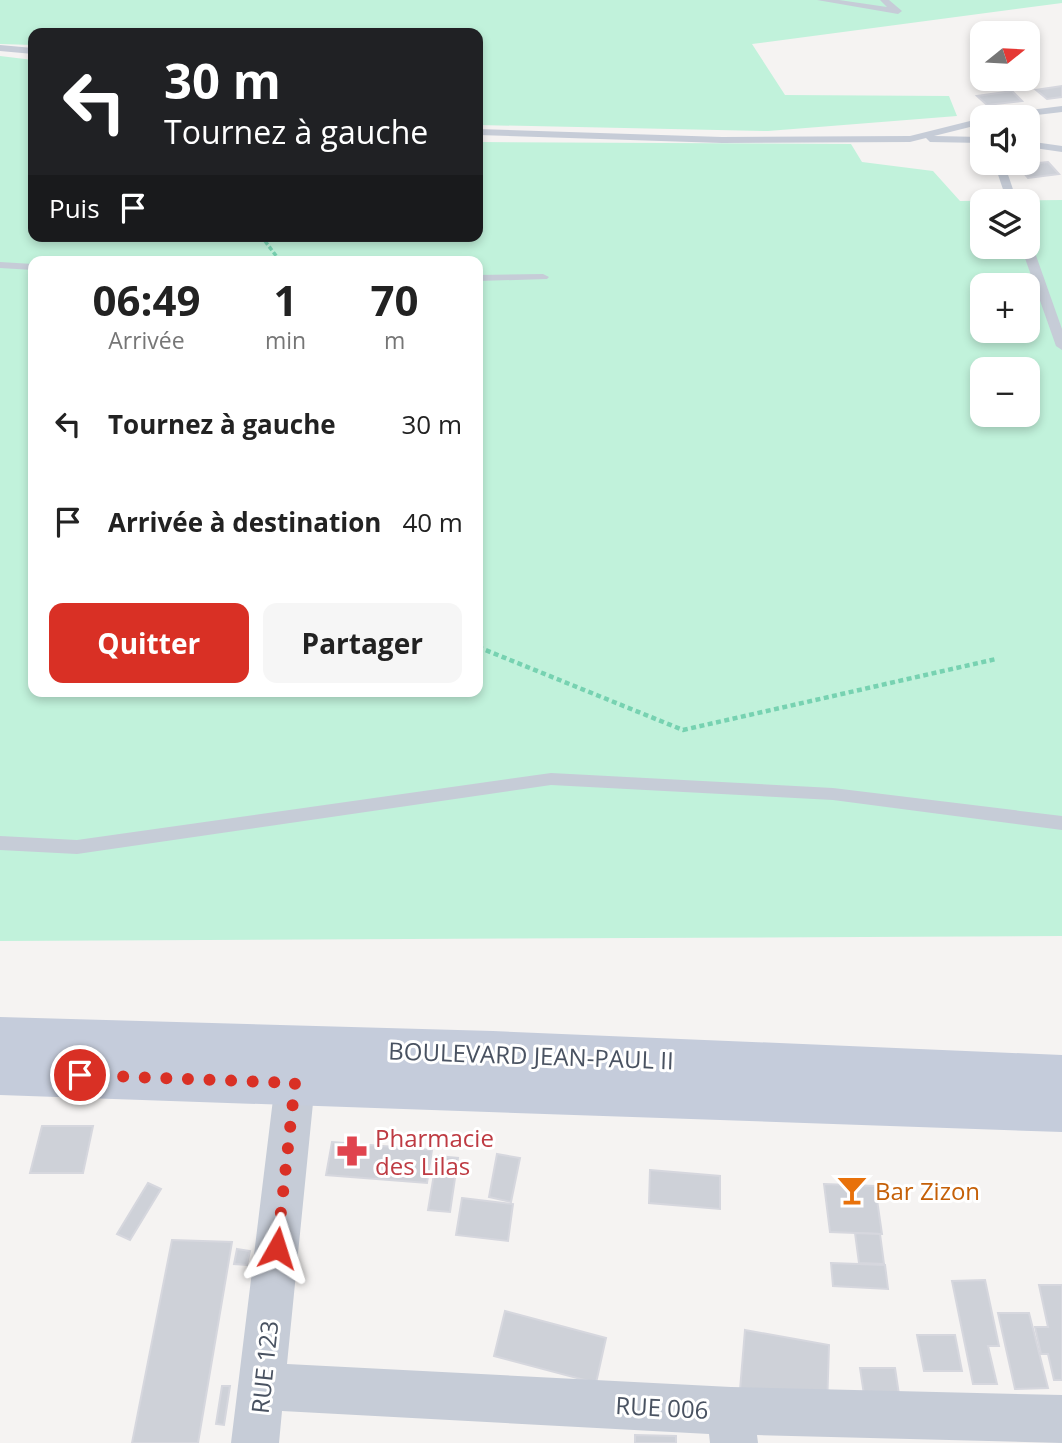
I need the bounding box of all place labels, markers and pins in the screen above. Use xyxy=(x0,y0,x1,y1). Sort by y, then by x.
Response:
pin xyxy=(50,1045,110,1105)
place label: Pharmacie des Lilas xyxy=(375,1121,494,1182)
pharmacy icon: Pharmacie des Lilas xyxy=(335,1134,369,1168)
bar icon: Bar Zizon xyxy=(835,1173,869,1207)
place label: Bar Zizon xyxy=(875,1174,980,1207)

